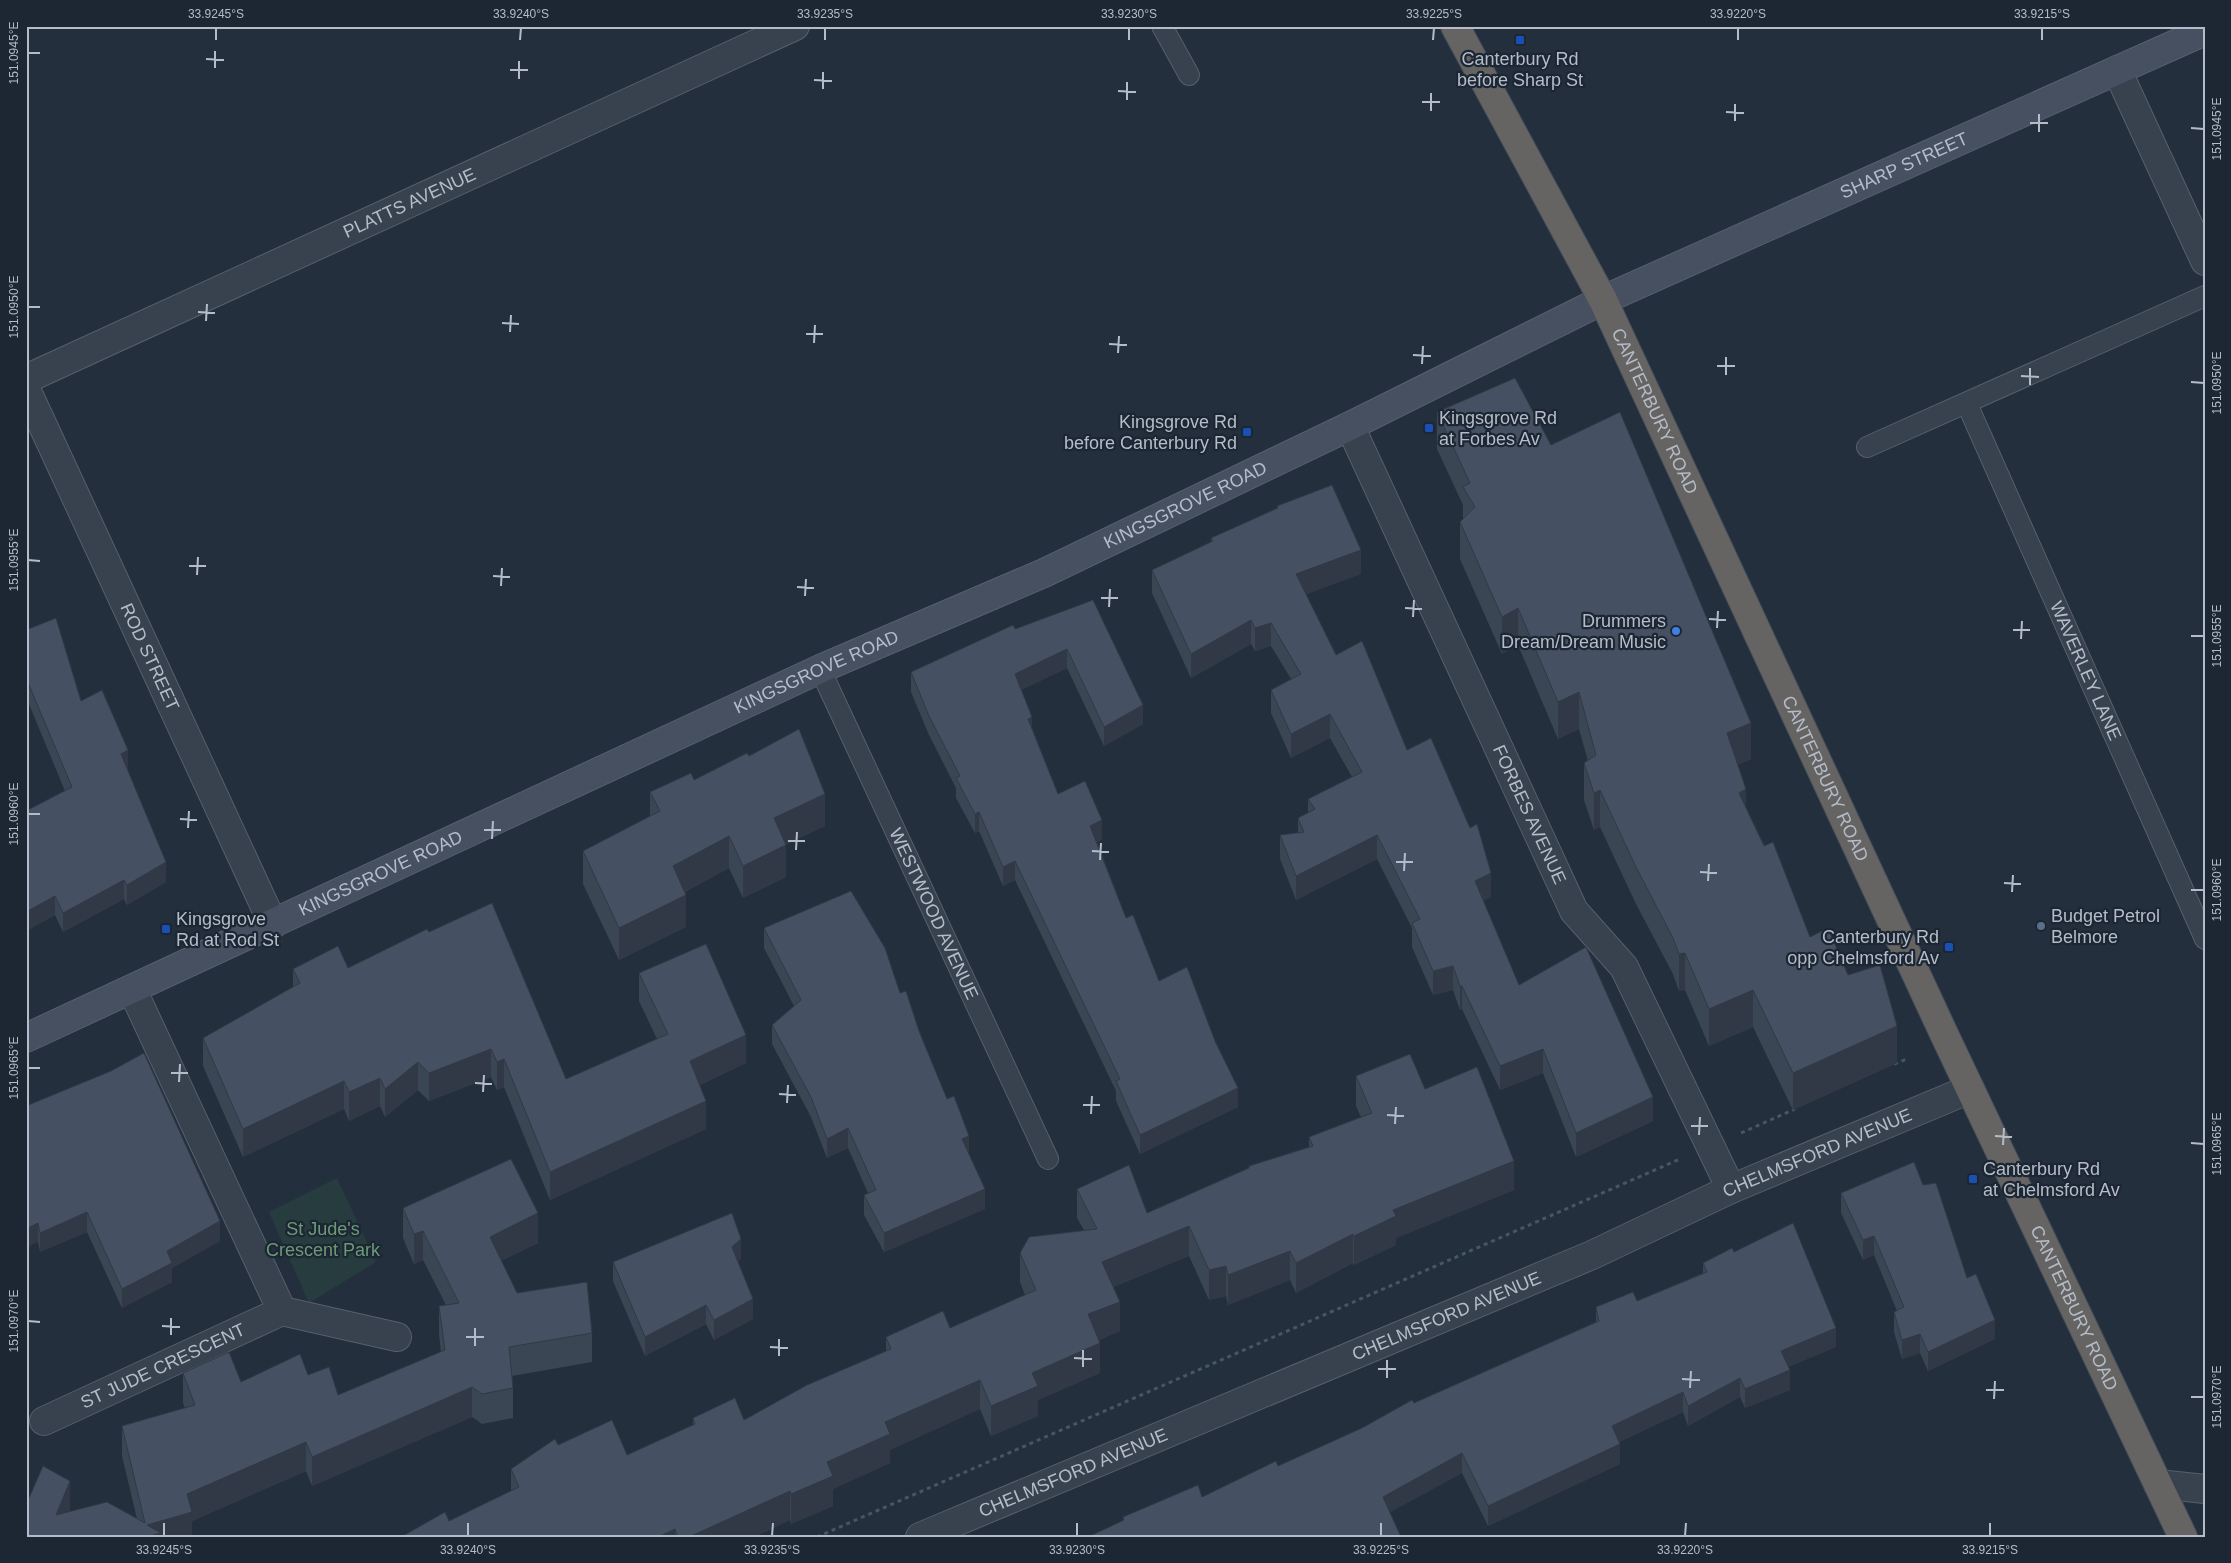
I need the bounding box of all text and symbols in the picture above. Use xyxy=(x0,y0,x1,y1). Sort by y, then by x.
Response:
text: 33.9245°S xyxy=(188,7,244,21)
text: 33.9240°S xyxy=(493,7,549,21)
text: 33.9235°S xyxy=(797,7,853,21)
text: 33.9230°S xyxy=(1101,7,1157,21)
text: 33.9225°S xyxy=(1406,7,1462,21)
text: 33.9220°S xyxy=(1710,7,1766,21)
text: 33.9215°S xyxy=(2014,7,2070,21)
text: 151.0945°E xyxy=(7,22,21,84)
marker: Canterbury Rd before Sharp St xyxy=(1514,34,1526,46)
place label: Canterbury Rd before Sharp St xyxy=(1457,49,1583,90)
text: 151.0945°E xyxy=(2210,98,2224,160)
street label: SHARP STREET xyxy=(1837,128,1971,203)
street label: PLATTS AVENUE xyxy=(340,164,479,242)
text: 151.0950°E xyxy=(7,276,21,338)
street label: CANTERBURY ROAD xyxy=(1608,325,1702,497)
text: 151.0950°E xyxy=(2210,352,2224,414)
place label: Kingsgrove Rd at Forbes Av xyxy=(1439,408,1557,449)
place label: Kingsgrove Rd before Canterbury Rd xyxy=(1064,412,1237,453)
marker: Kingsgrove Rd at Forbes Av xyxy=(1423,422,1435,434)
marker: Kingsgrove Rd before Canterbury Rd xyxy=(1241,426,1253,438)
street label: KINGSGROVE ROAD xyxy=(1101,458,1270,553)
text: 151.0955°E xyxy=(7,529,21,591)
street label: WAVERLEY LANE xyxy=(2046,598,2125,743)
street label: ROD STREET xyxy=(116,600,183,714)
text: 151.0955°E xyxy=(2210,605,2224,667)
place label: Drummers Dream/Dream Music xyxy=(1501,611,1666,652)
marker: Drummers Dream/Dream Music xyxy=(1670,625,1682,637)
street label: KINGSGROVE ROAD xyxy=(731,627,902,718)
street label: CANTERBURY ROAD xyxy=(1778,692,1872,865)
street label: FORBES AVENUE xyxy=(1489,742,1570,887)
text: 151.0960°E xyxy=(7,783,21,845)
street label: WESTWOOD AVENUE xyxy=(885,825,982,1003)
street label: KINGSGROVE ROAD xyxy=(296,827,466,920)
text: 151.0960°E xyxy=(2210,859,2224,921)
place label: Budget Petrol Belmore xyxy=(2051,906,2160,947)
place label: Kingsgrove Rd at Rod St xyxy=(176,909,279,950)
marker: Budget Petrol Belmore xyxy=(2035,920,2047,932)
marker: Kingsgrove Rd at Rod St xyxy=(160,923,172,935)
place label: Canterbury Rd opp Chelmsford Av xyxy=(1787,927,1939,968)
marker: Canterbury Rd opp Chelmsford Av xyxy=(1943,941,1955,953)
text: 151.0965°E xyxy=(7,1037,21,1099)
street label: CHELMSFORD AVENUE xyxy=(1719,1105,1915,1201)
text: 151.0965°E xyxy=(2210,1113,2224,1175)
place label: Canterbury Rd at Chelmsford Av xyxy=(1983,1159,2120,1200)
marker: Canterbury Rd at Chelmsford Av xyxy=(1967,1173,1979,1185)
park label: St Jude's Crescent Park xyxy=(266,1219,381,1260)
street label: CANTERBURY ROAD xyxy=(2026,1222,2122,1394)
street label: CHELMSFORD AVENUE xyxy=(1349,1268,1544,1365)
text: 151.0970°E xyxy=(7,1290,21,1352)
street label: ST JUDE CRESCENT xyxy=(78,1319,248,1413)
text: 151.0970°E xyxy=(2210,1366,2224,1428)
street label: CHELMSFORD AVENUE xyxy=(976,1424,1170,1521)
text: 33.9245°S xyxy=(136,1543,192,1557)
text: 33.9240°S xyxy=(440,1543,496,1557)
text: 33.9235°S xyxy=(744,1543,800,1557)
text: 33.9230°S xyxy=(1049,1543,1105,1557)
text: 33.9225°S xyxy=(1353,1543,1409,1557)
text: 33.9220°S xyxy=(1657,1543,1713,1557)
text: 33.9215°S xyxy=(1962,1543,2018,1557)

